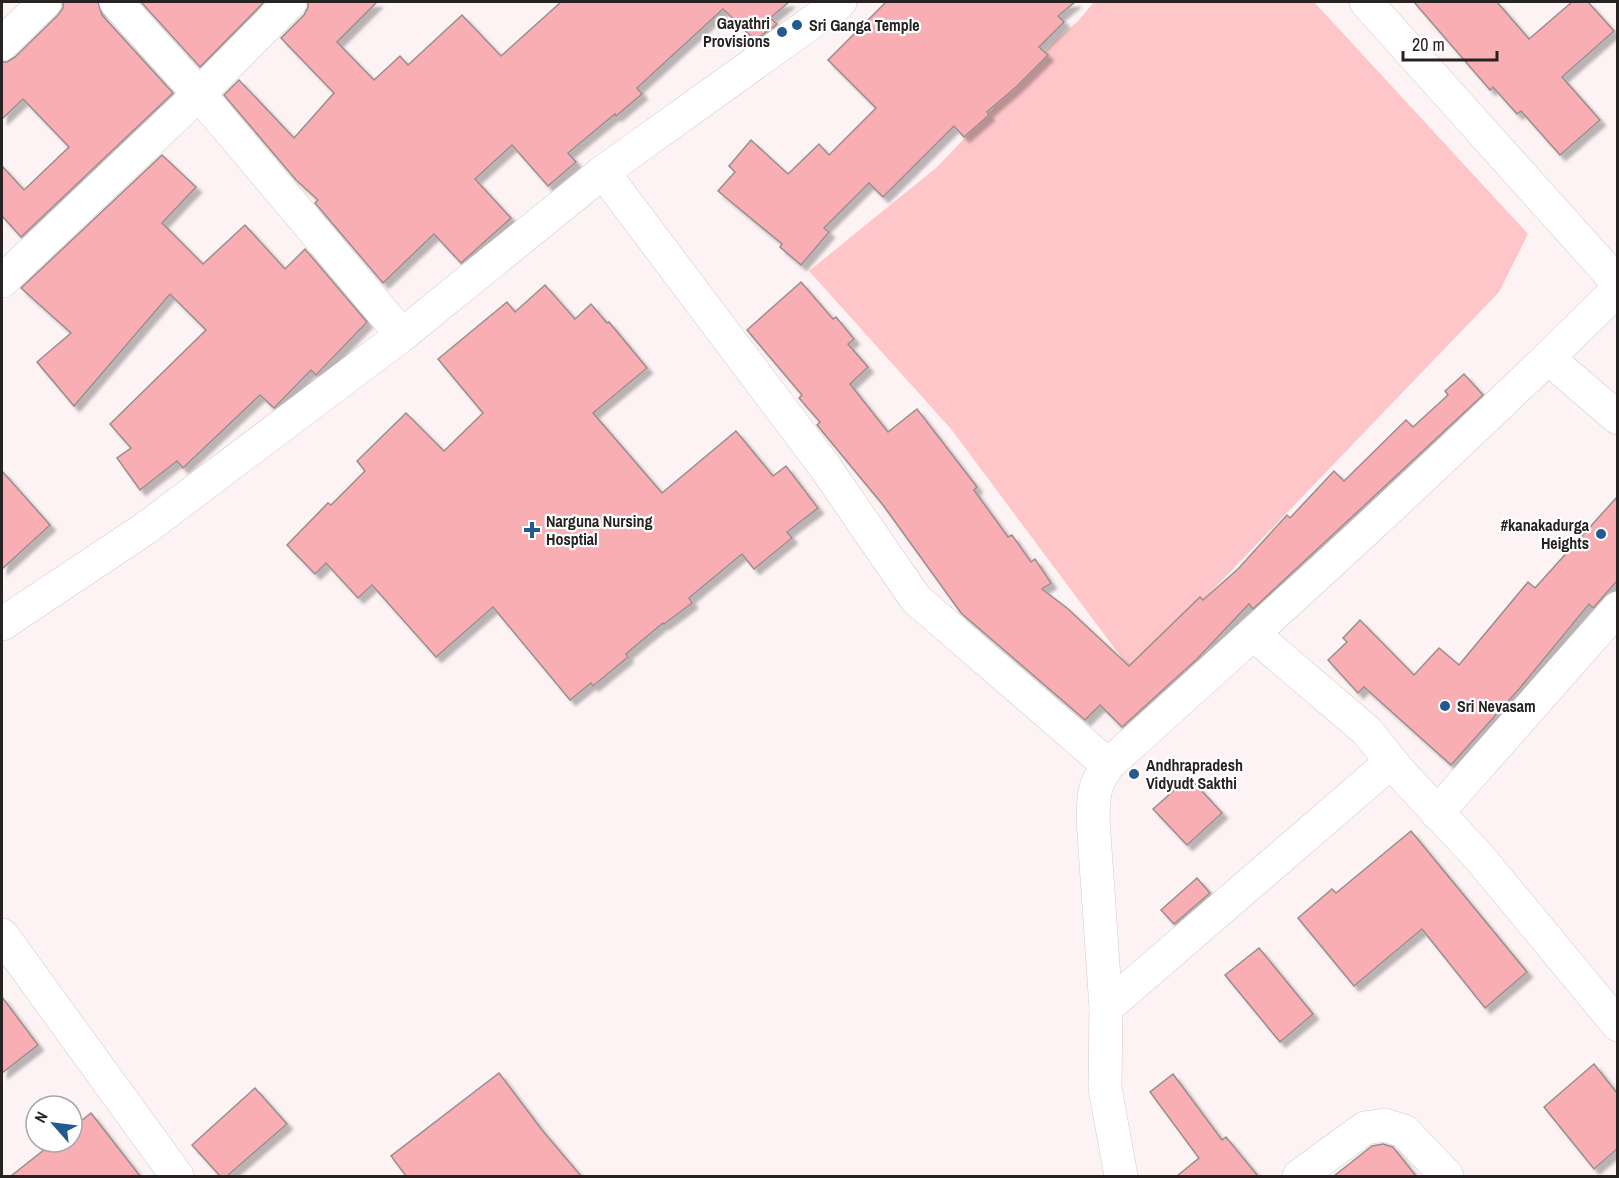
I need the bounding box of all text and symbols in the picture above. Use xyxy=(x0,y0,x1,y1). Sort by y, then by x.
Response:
place label: Gayathri Provisions xyxy=(703,12,770,52)
place label: Sri Ganga Temple xyxy=(809,14,920,36)
marker: Sri Ganga Temple xyxy=(790,18,804,32)
scale bar xyxy=(1403,24,1498,62)
marker: Gayathri Provisions xyxy=(775,25,789,39)
text: 20 m xyxy=(1412,32,1445,57)
place label: Narguna Nursing Hosptial xyxy=(546,510,652,550)
place label: #kanakadurga Heights xyxy=(1501,514,1590,554)
marker: Narguna Nursing Hosptial xyxy=(523,521,541,539)
marker: #kanakadurga Heights xyxy=(1594,527,1608,541)
place label: Sri Nevasam xyxy=(1457,695,1536,717)
marker: Sri Nevasam xyxy=(1438,699,1452,713)
place label: Andhrapradesh Vidyudt Sakthi xyxy=(1146,754,1243,794)
marker: Andhrapradesh Vidyudt Sakthi xyxy=(1127,767,1141,781)
north arrow xyxy=(24,1094,84,1154)
text: N xyxy=(29,1108,53,1126)

